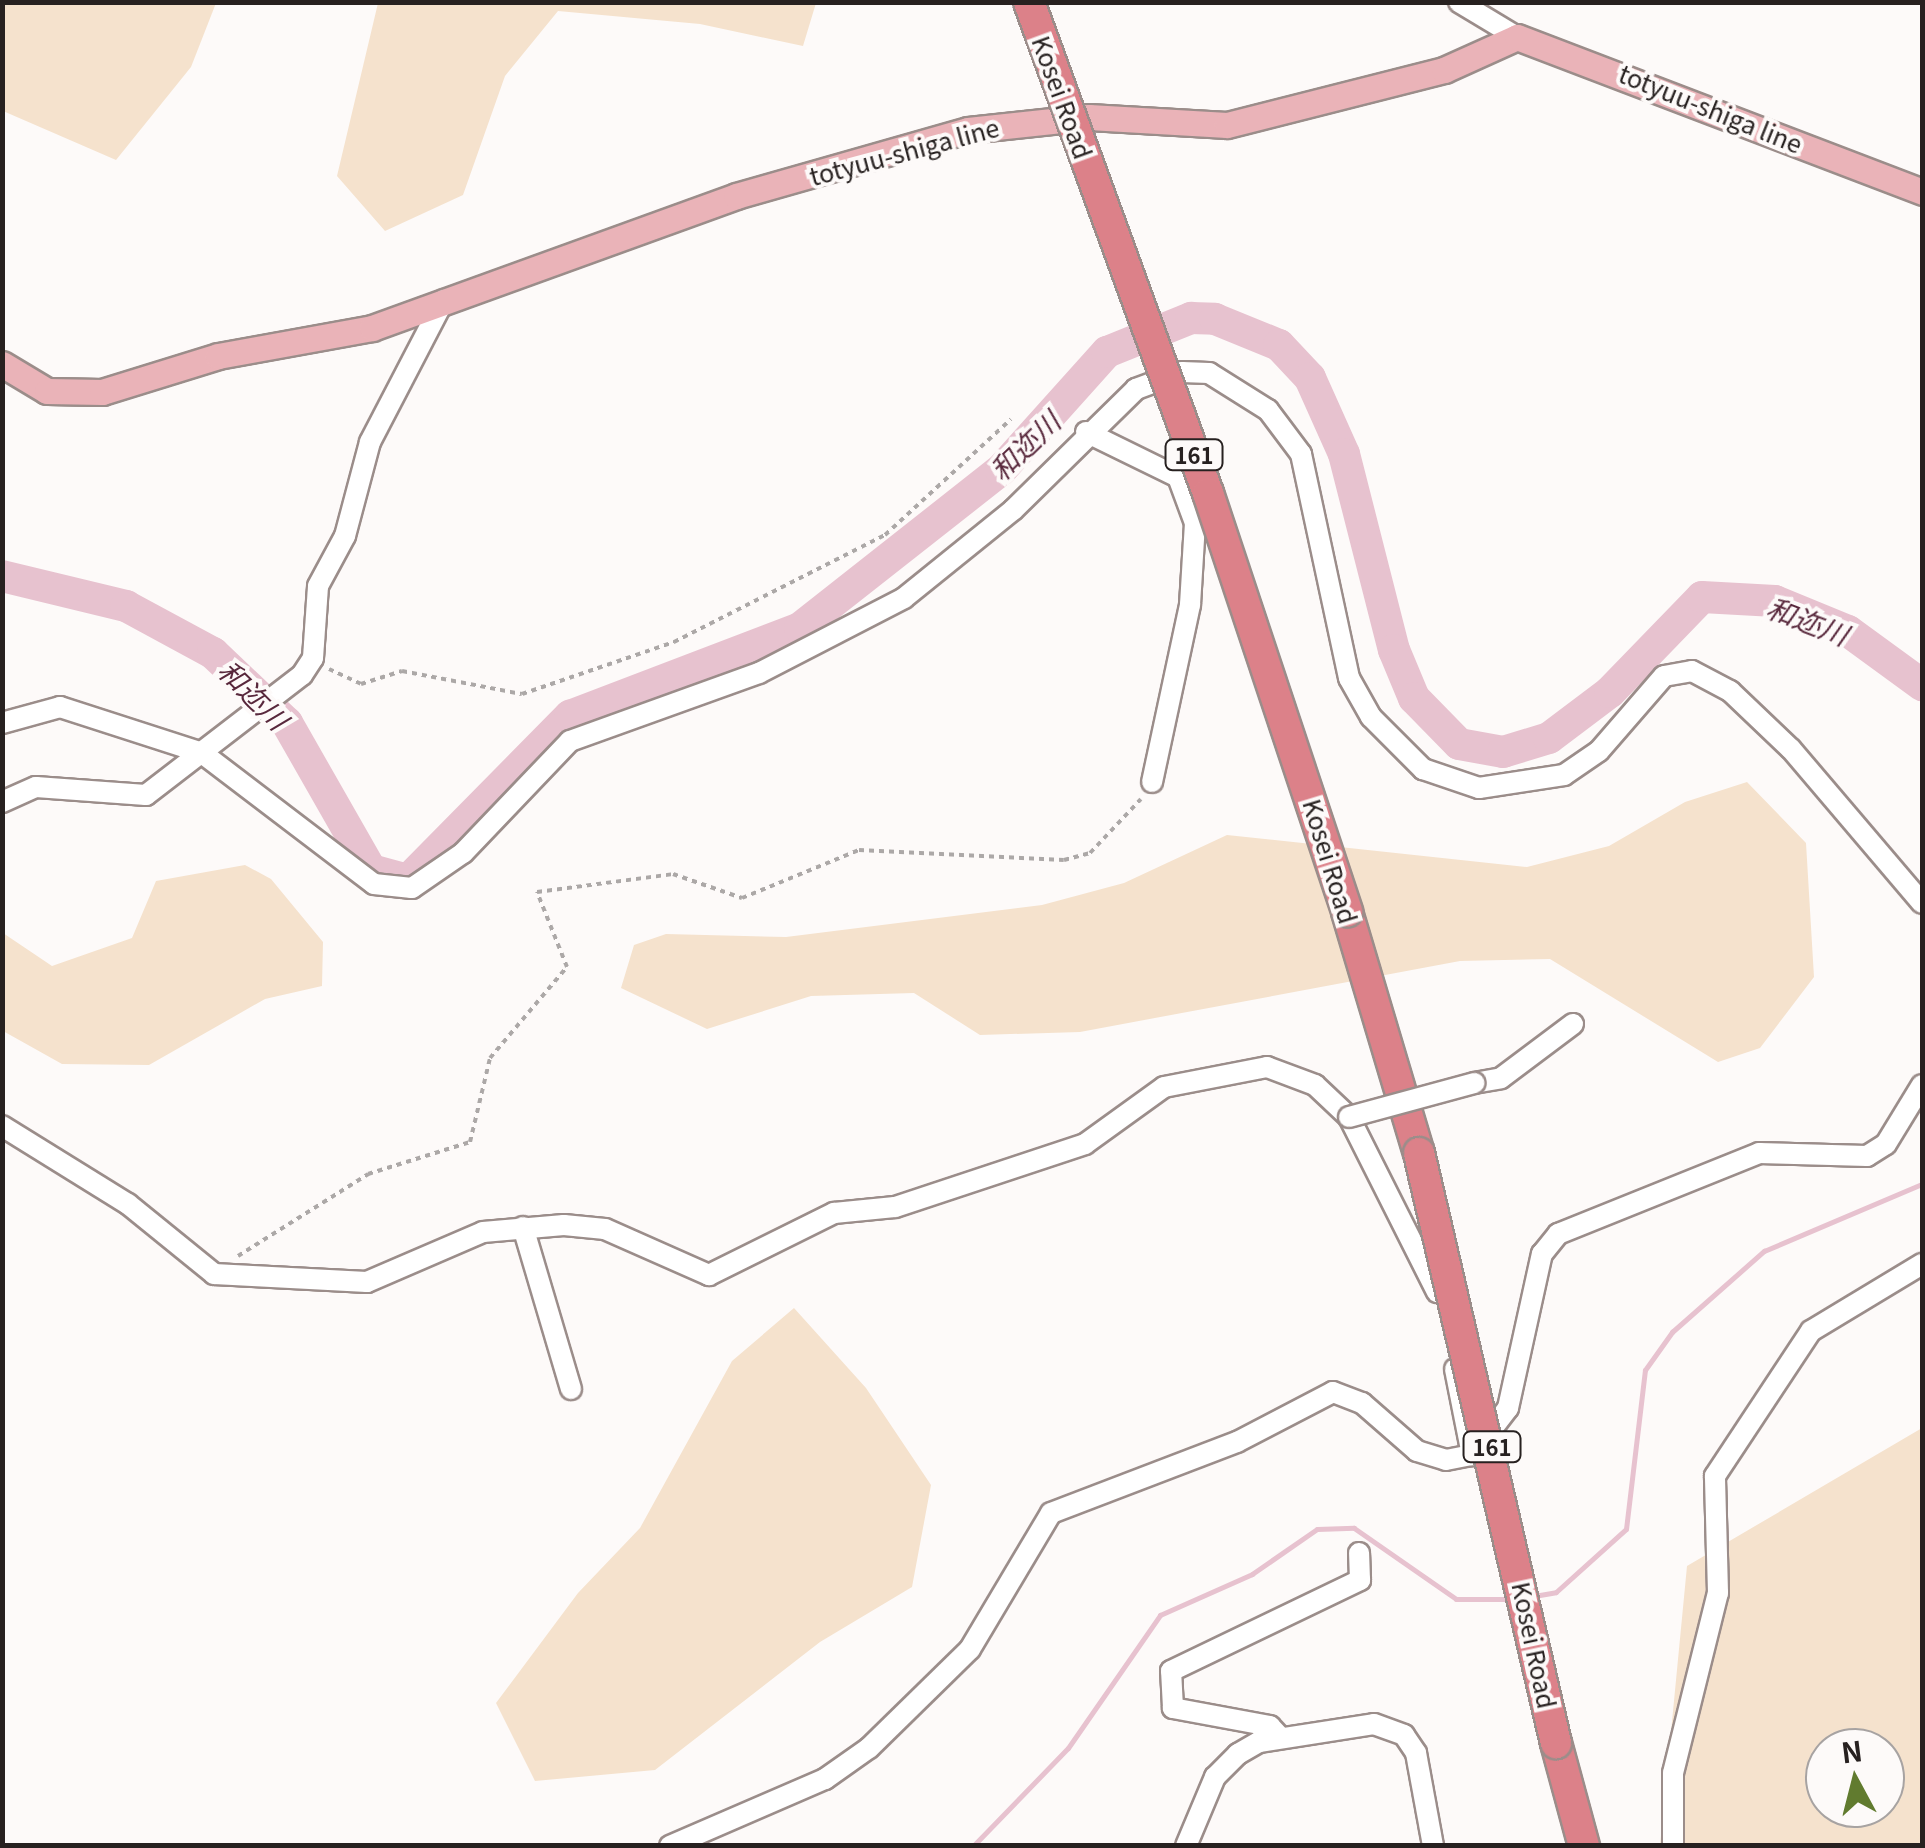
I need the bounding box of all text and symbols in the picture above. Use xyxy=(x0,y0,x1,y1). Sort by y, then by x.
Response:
street label: Kosei Road xyxy=(1027,31,1099,163)
street label: totyuu-shiga line xyxy=(1615,58,1807,158)
street label: totyuu-shiga line xyxy=(806,111,1002,191)
water label: 和迩川 xyxy=(982,404,1066,486)
road number: 161 xyxy=(1164,438,1224,472)
water label: 和迩川 xyxy=(1763,589,1853,651)
water label: 和迩川 xyxy=(212,652,296,736)
street label: Kosei Road xyxy=(1298,795,1364,927)
road number: 161 xyxy=(1462,1430,1522,1464)
street label: Kosei Road xyxy=(1507,1579,1563,1711)
north arrow xyxy=(1805,1728,1905,1828)
text: N xyxy=(1839,1729,1864,1771)

